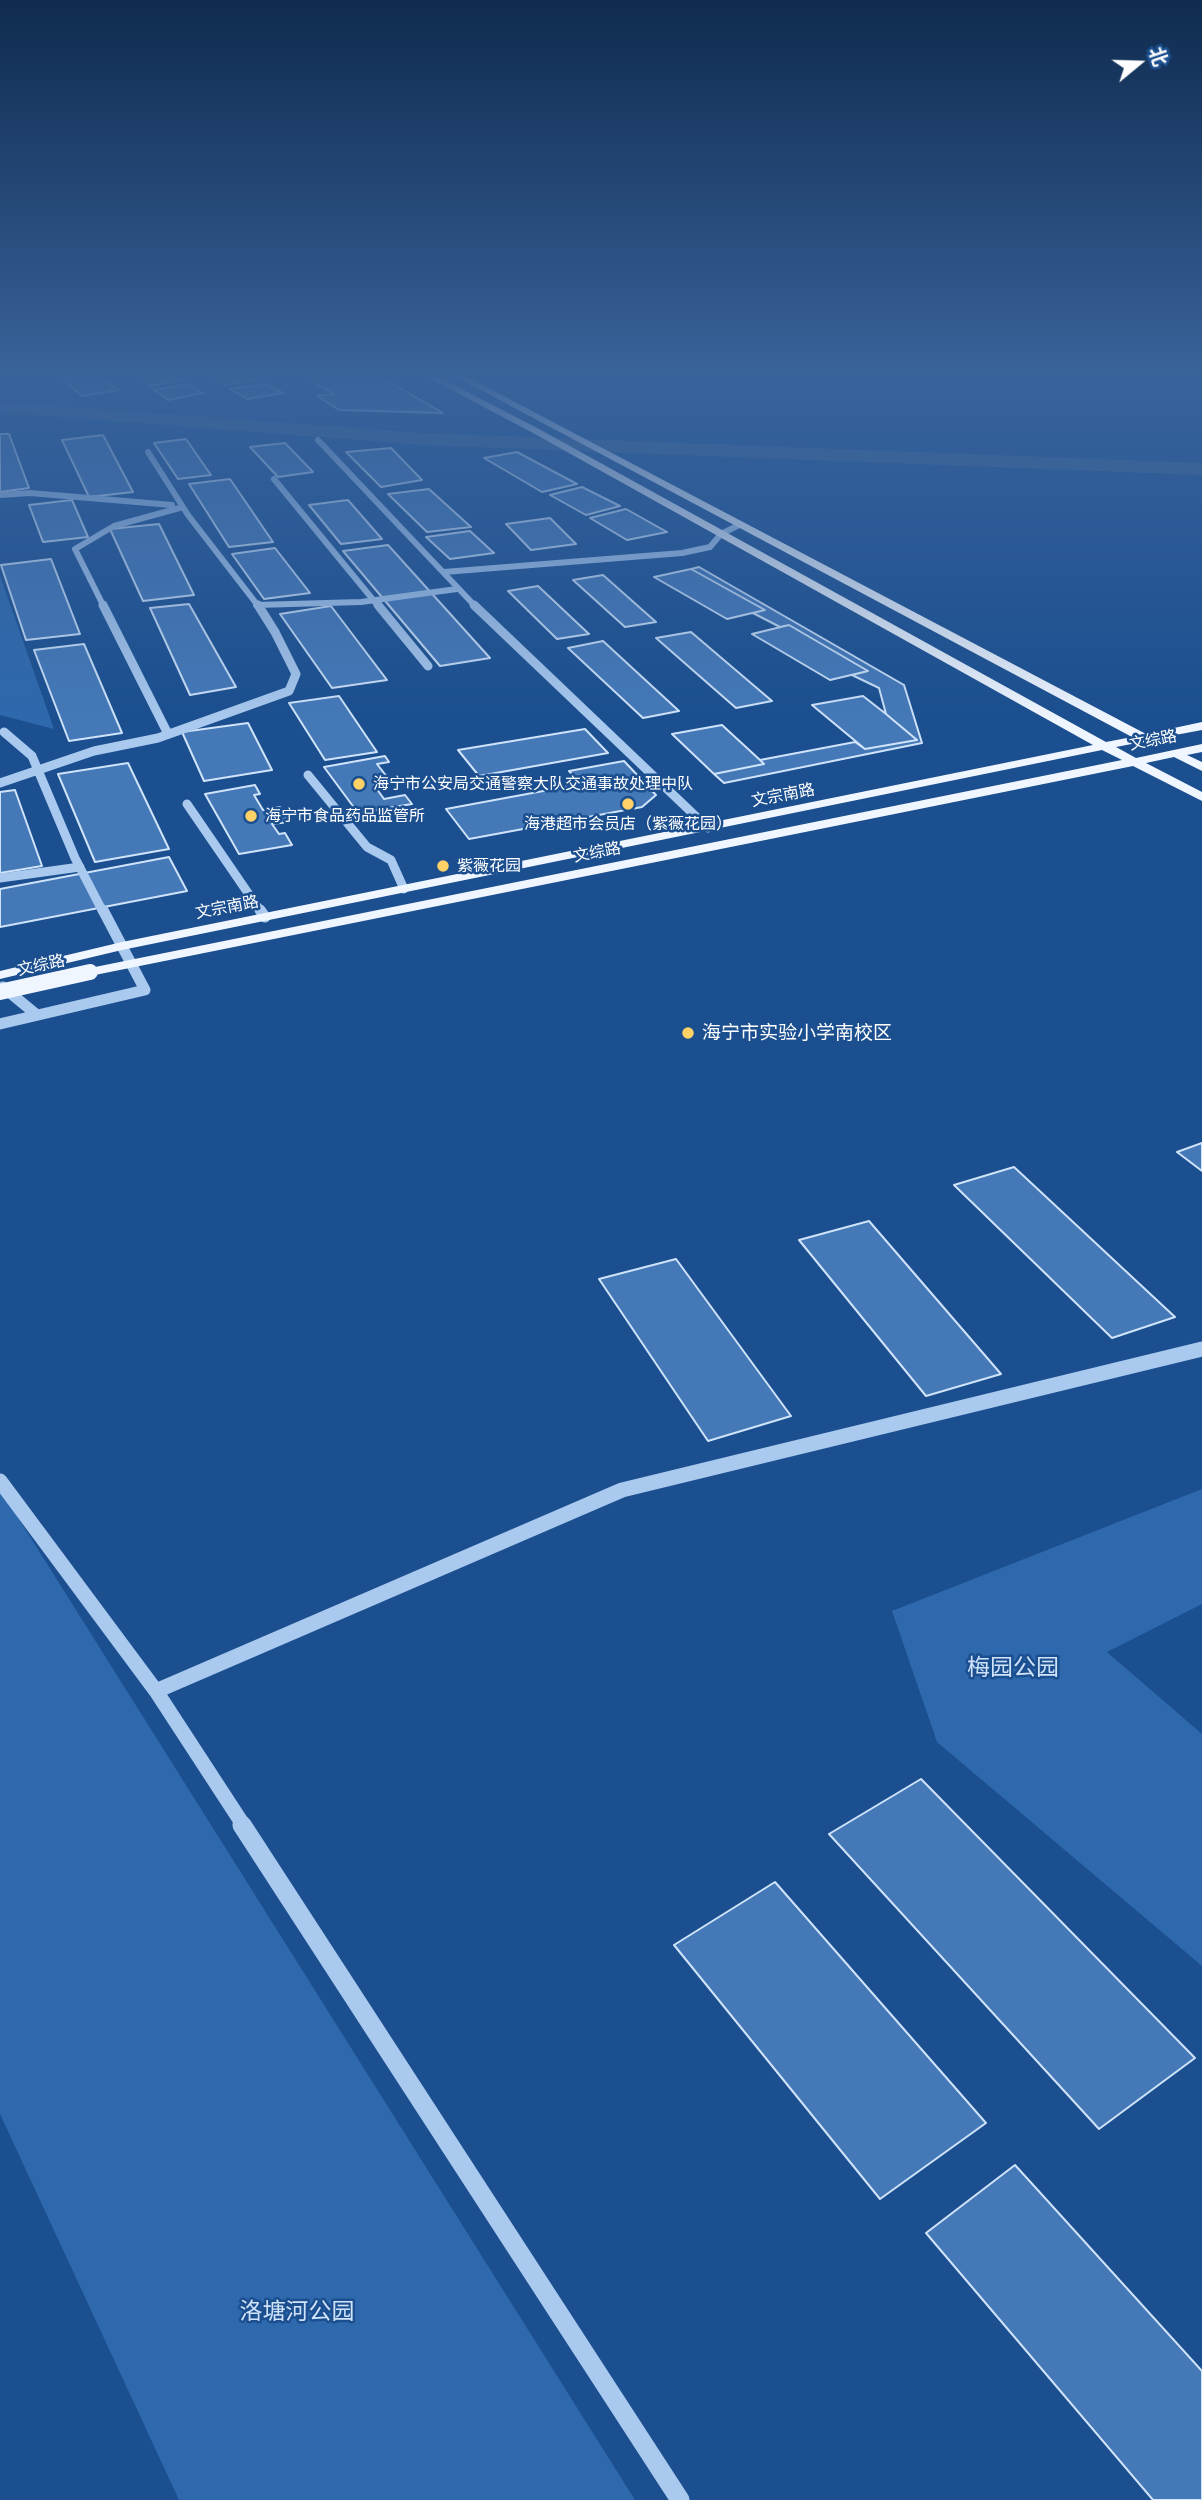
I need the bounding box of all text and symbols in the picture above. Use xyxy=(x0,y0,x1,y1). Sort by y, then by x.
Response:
north arrow xyxy=(1104,28,1174,98)
text: 北 xyxy=(1145,44,1172,69)
street label: 文综路 xyxy=(1128,726,1178,754)
place label: 海宁市公安局交通警察大队交通事故处理中队 xyxy=(373,774,693,794)
marker: 海宁市公安局交通警察大队交通事故处理中队 xyxy=(351,776,367,792)
street label: 文宗南路 xyxy=(750,779,816,811)
marker: 海港超市会员店（紫薇花园） xyxy=(620,796,636,812)
place label: 海宁市食品药品监管所 xyxy=(265,806,425,826)
marker: 海宁市食品药品监管所 xyxy=(243,808,259,824)
place label: 海港超市会员店（紫薇花园） xyxy=(524,814,732,834)
street label: 文综路 xyxy=(572,838,622,866)
place label: 紫薇花园 xyxy=(457,856,521,876)
marker: 紫薇花园 xyxy=(435,858,451,874)
street label: 文宗南路 xyxy=(194,891,260,923)
street label: 文综路 xyxy=(16,951,66,979)
place label: 海宁市实验小学南校区 xyxy=(702,1022,892,1044)
marker: 海宁市实验小学南校区 xyxy=(680,1025,696,1041)
park label: 梅园公园 xyxy=(967,1653,1059,1681)
park label: 洛塘河公园 xyxy=(240,2297,354,2325)

